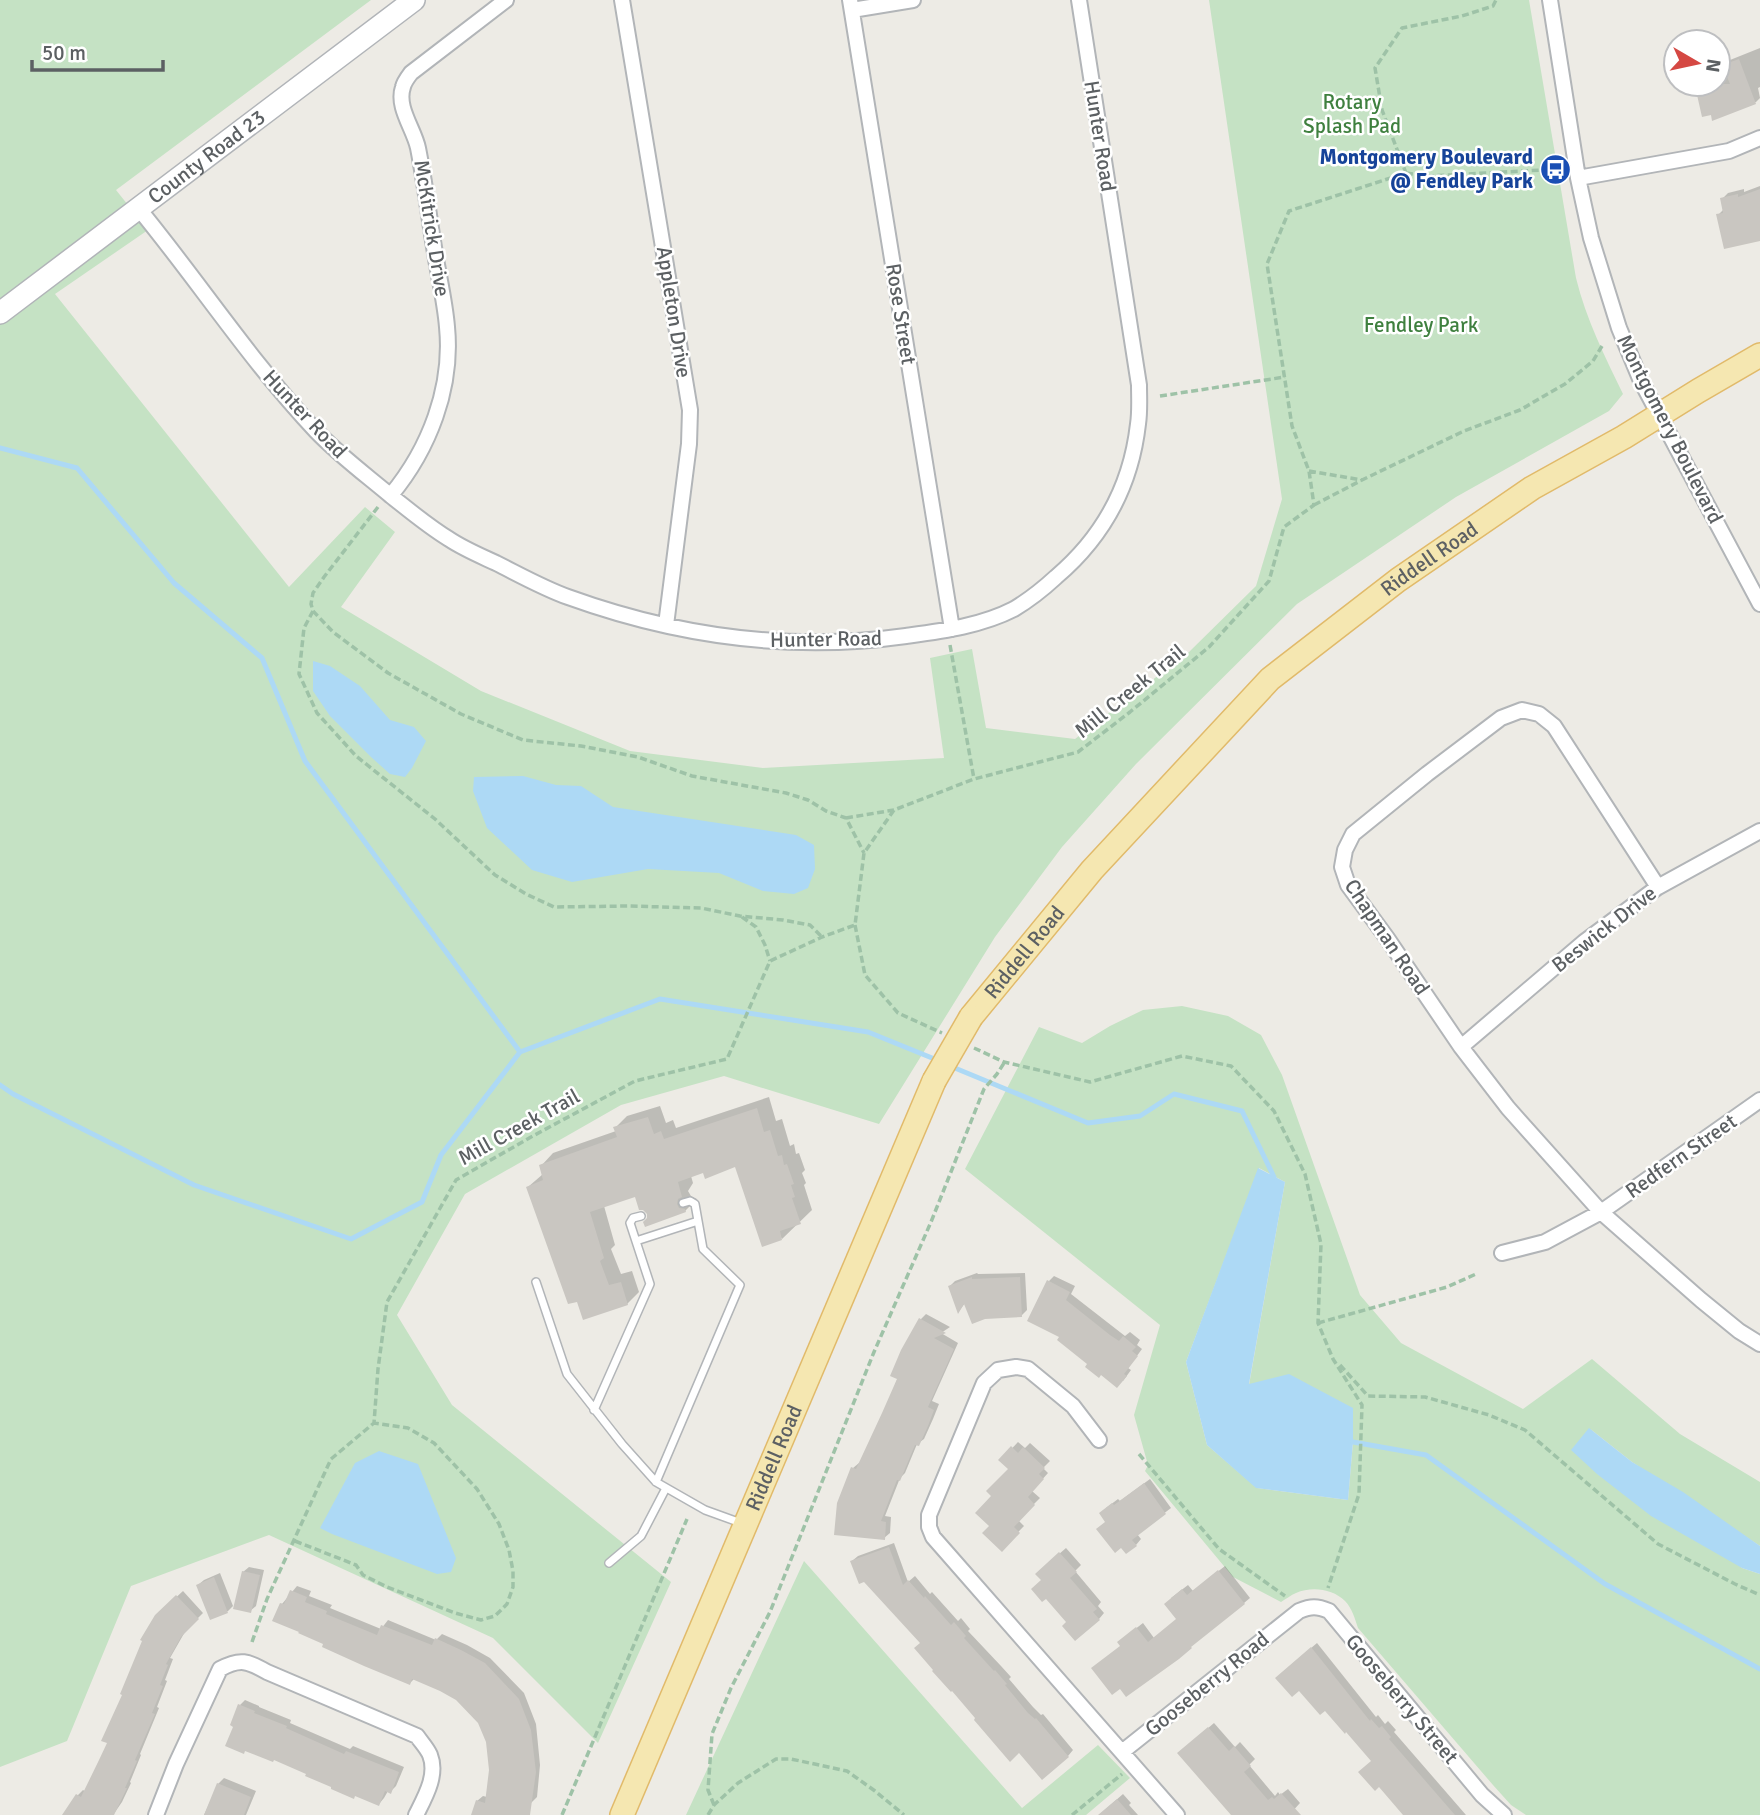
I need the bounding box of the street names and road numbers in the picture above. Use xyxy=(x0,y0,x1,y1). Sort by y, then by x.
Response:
street label: Hunter Road xyxy=(1078,79,1122,193)
street label: County Road 23 xyxy=(143,104,271,210)
street label: McKitrick Drive xyxy=(408,158,456,298)
street label: Appleton Drive xyxy=(651,244,697,380)
street label: Rose Street xyxy=(880,261,922,367)
street label: Montgomery Boulevard xyxy=(1611,330,1729,528)
street label: Hunter Road xyxy=(257,364,353,464)
street label: Riddell Road xyxy=(1375,516,1483,602)
street label: Hunter Road xyxy=(770,625,882,653)
street label: Mill Creek Trail xyxy=(1069,638,1191,744)
street label: Chapman Road xyxy=(1339,874,1435,1000)
street label: Beswick Drive xyxy=(1547,880,1661,978)
street label: Riddell Road xyxy=(978,900,1070,1004)
street label: Mill Creek Trail xyxy=(454,1083,584,1171)
street label: Redfern Street xyxy=(1620,1108,1742,1204)
street label: Riddell Road xyxy=(740,1401,808,1515)
street label: Gooseberry Road xyxy=(1140,1626,1274,1742)
street label: Gooseberry Street xyxy=(1340,1629,1464,1769)

